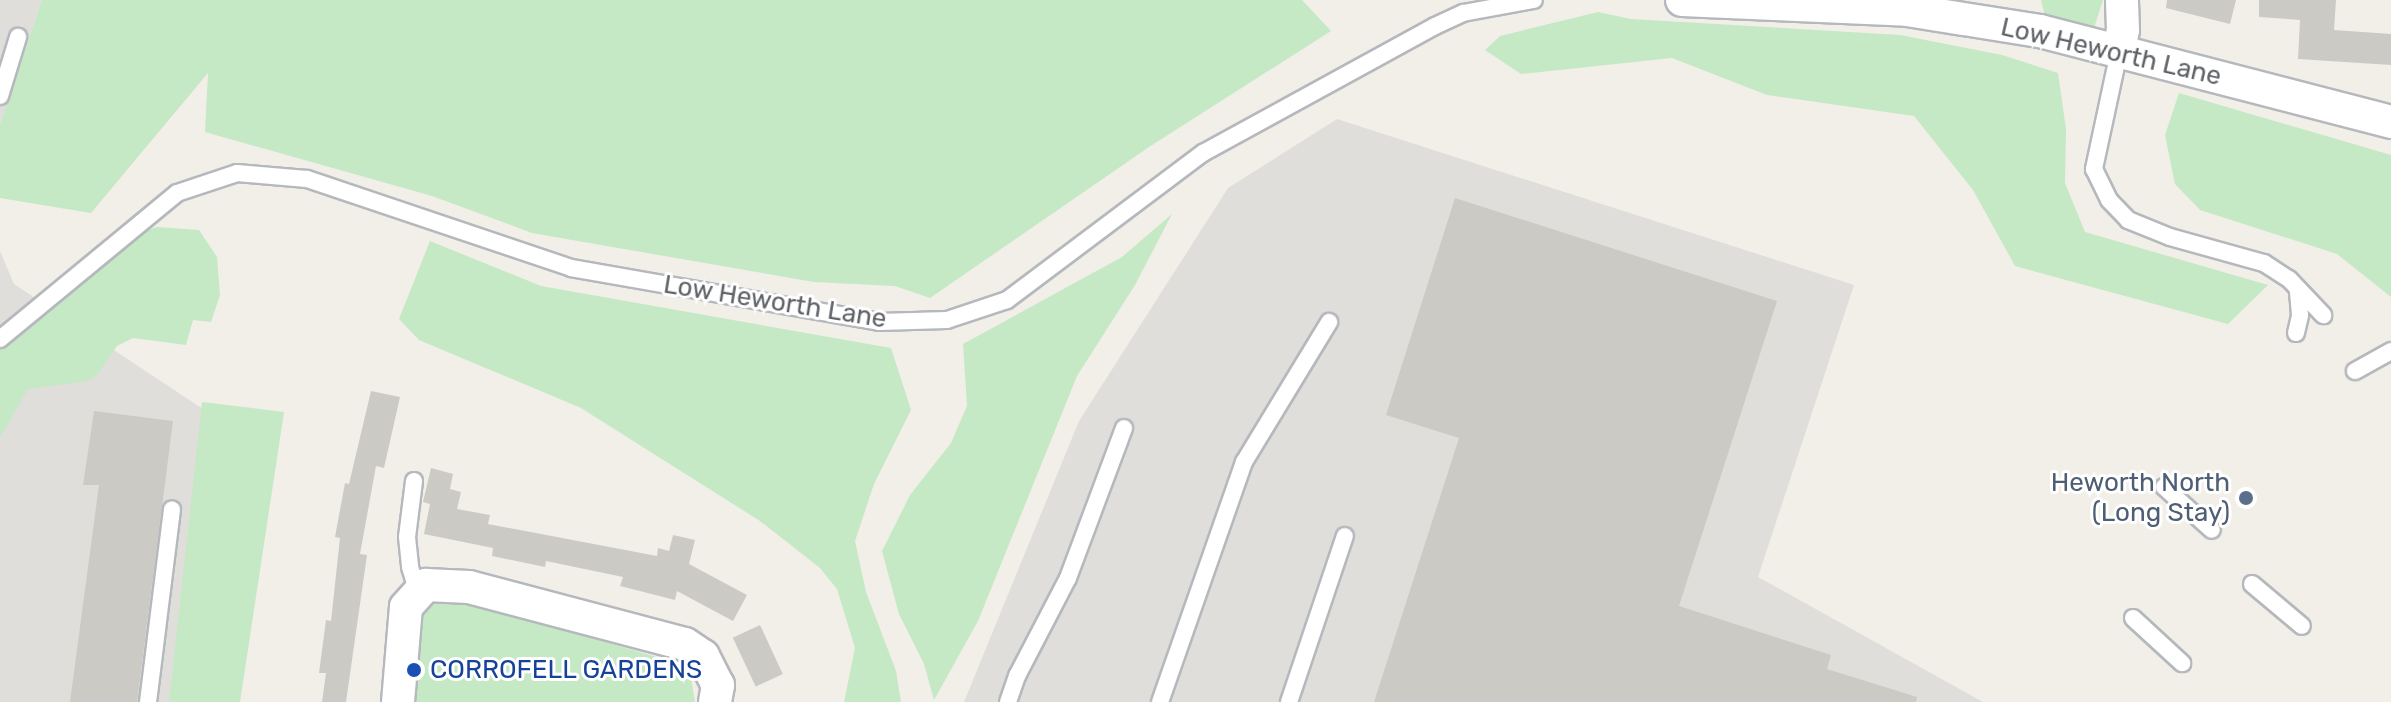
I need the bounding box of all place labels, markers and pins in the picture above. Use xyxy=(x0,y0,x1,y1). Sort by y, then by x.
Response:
place label: Heworth North (Long Stay) xyxy=(2051,467,2230,528)
marker: Heworth North (Long Stay) xyxy=(2237,489,2255,507)
place label: CORROFELL GARDENS xyxy=(430,654,703,686)
marker: CORROFELL GARDENS xyxy=(405,661,423,679)

